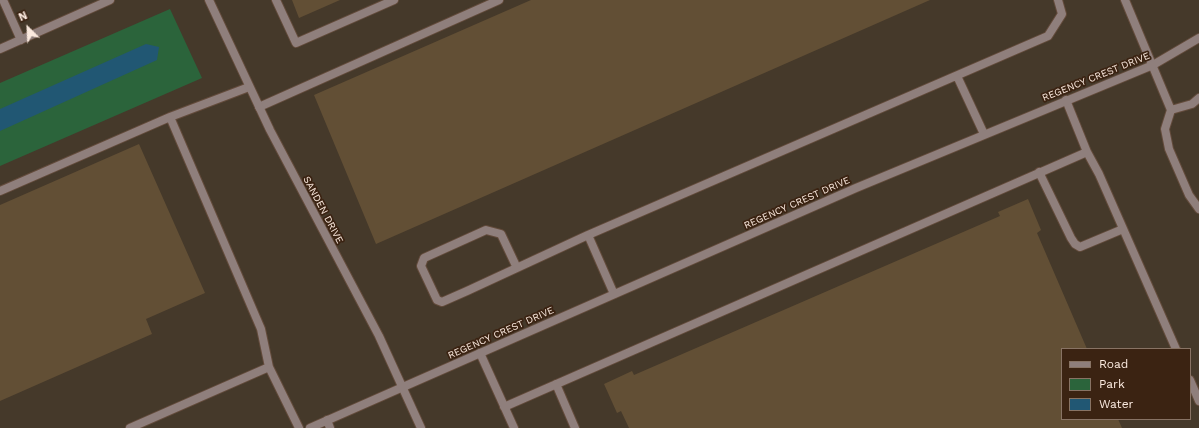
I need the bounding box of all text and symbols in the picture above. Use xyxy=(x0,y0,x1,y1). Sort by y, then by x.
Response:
north arrow xyxy=(8,8,48,48)
text: N xyxy=(17,9,29,24)
street label: REGENCY CREST DRIVE xyxy=(1040,50,1152,104)
street label: SANDEN DRIVE xyxy=(300,174,346,246)
street label: REGENCY CREST DRIVE xyxy=(742,174,852,232)
street label: REGENCY CREST DRIVE xyxy=(446,304,556,362)
legend xyxy=(1061,348,1191,420)
text: Road xyxy=(1099,357,1128,371)
text: Park xyxy=(1099,377,1125,391)
text: Water xyxy=(1099,397,1133,411)

